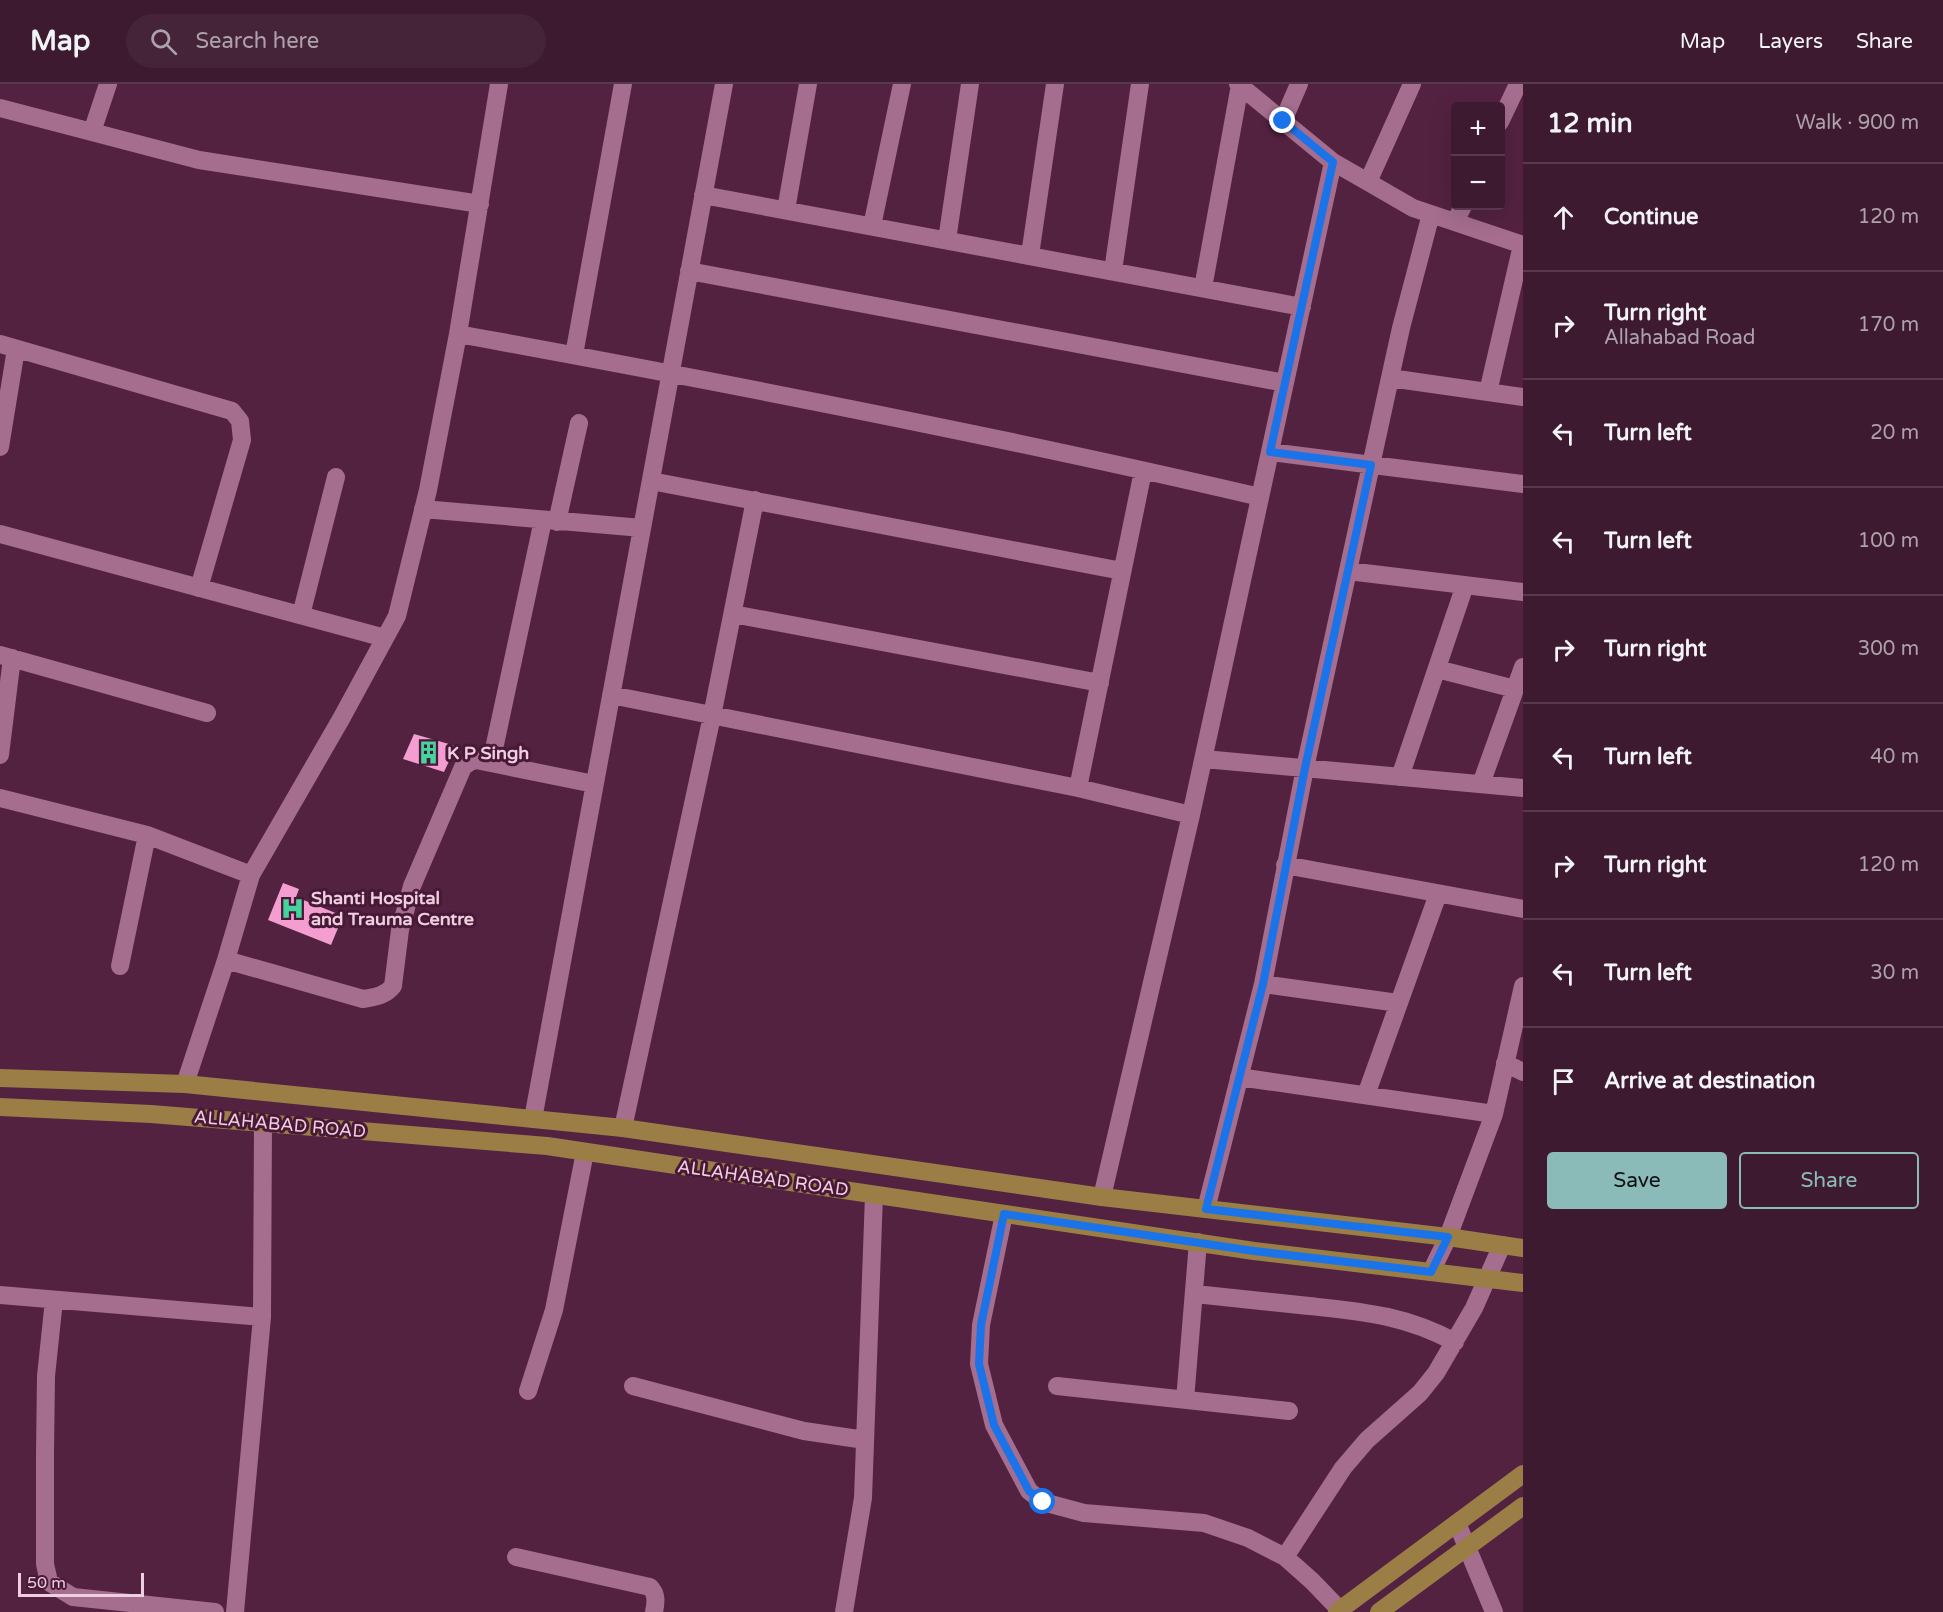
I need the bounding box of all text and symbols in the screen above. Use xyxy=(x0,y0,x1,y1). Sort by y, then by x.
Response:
search box xyxy=(126,14,546,68)
text: Map xyxy=(30,24,90,58)
icon: search xyxy=(147,25,180,58)
text: Search here xyxy=(195,28,319,54)
text: Map xyxy=(1680,29,1725,54)
text: Layers xyxy=(1758,29,1823,54)
text: Share xyxy=(1856,29,1913,54)
map controls xyxy=(1451,102,1505,210)
button: + xyxy=(1451,102,1505,156)
route end xyxy=(1269,107,1295,133)
text: 12 min xyxy=(1547,108,1633,139)
text: Walk · 900 m xyxy=(1796,111,1919,135)
button: − xyxy=(1451,156,1505,210)
icon: ahead xyxy=(1547,201,1580,234)
text: Continue xyxy=(1604,204,1699,230)
text: 120 m xyxy=(1858,205,1919,229)
text: Turn right xyxy=(1604,300,1706,326)
icon: right xyxy=(1547,309,1580,342)
text: 170 m xyxy=(1858,313,1919,337)
text: Allahabad Road xyxy=(1604,326,1755,350)
icon: left xyxy=(1547,417,1580,450)
text: Turn left xyxy=(1604,420,1692,446)
text: 20 m xyxy=(1870,421,1919,445)
icon: left xyxy=(1547,525,1580,558)
text: Turn left xyxy=(1604,528,1692,554)
text: 100 m xyxy=(1858,529,1919,553)
icon: right xyxy=(1547,633,1580,666)
text: Turn right xyxy=(1604,636,1706,662)
text: 300 m xyxy=(1858,637,1919,661)
building icon: K P Singh xyxy=(416,740,442,766)
icon: left xyxy=(1547,741,1580,774)
place label: K P Singh xyxy=(447,742,529,764)
text: Turn left xyxy=(1604,744,1692,770)
text: 40 m xyxy=(1870,745,1919,769)
icon: right xyxy=(1547,849,1580,882)
text: Turn right xyxy=(1604,852,1706,878)
text: 120 m xyxy=(1858,853,1919,877)
place label: Shanti Hospital and Trauma Centre xyxy=(311,887,474,930)
hospital icon: Shanti Hospital and Trauma Centre xyxy=(280,895,306,921)
icon: left xyxy=(1547,957,1580,990)
text: Turn left xyxy=(1604,960,1692,986)
text: 30 m xyxy=(1870,961,1919,985)
icon: arrive xyxy=(1547,1065,1580,1098)
text: Arrive at destination xyxy=(1604,1068,1815,1094)
street label: ALLAHABAD ROAD xyxy=(193,1106,367,1142)
button: Save xyxy=(1547,1152,1727,1209)
button: Share xyxy=(1739,1152,1919,1209)
street label: ALLAHABAD ROAD xyxy=(676,1155,850,1201)
route start xyxy=(1029,1488,1055,1514)
scale bar xyxy=(18,1570,144,1598)
text: 50 m xyxy=(27,1573,66,1593)

